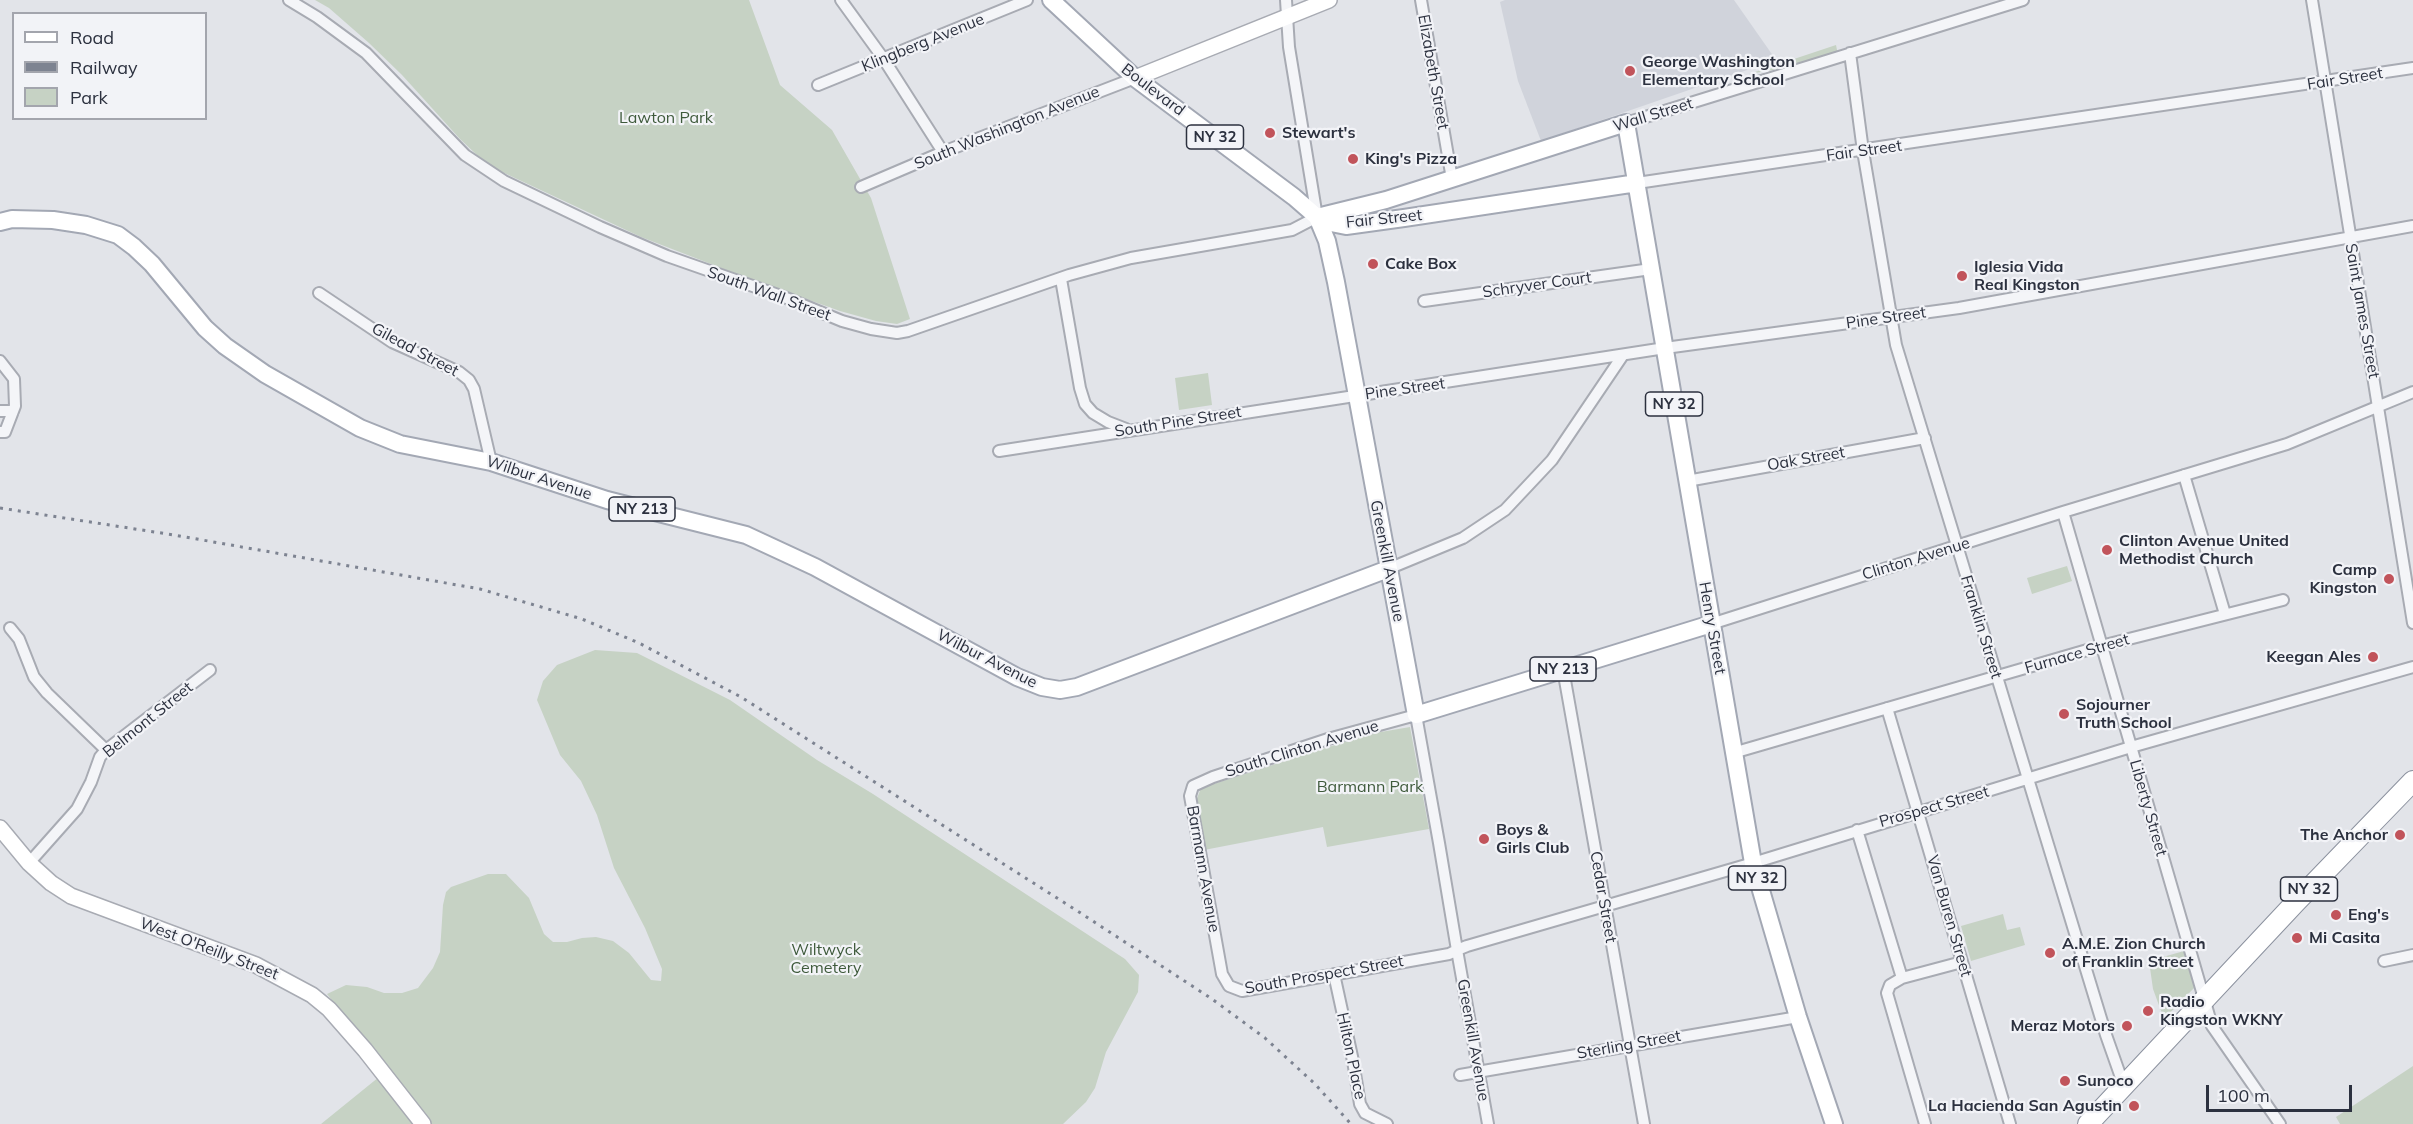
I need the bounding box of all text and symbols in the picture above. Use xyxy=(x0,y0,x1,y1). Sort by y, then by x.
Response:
street label: Klingberg Avenue xyxy=(859,10,987,76)
legend xyxy=(12,12,207,120)
street label: Elizabeth Street xyxy=(1413,13,1453,131)
text: Road xyxy=(70,26,114,49)
place label: George Washington Elementary School xyxy=(1642,52,1795,90)
text: Railway xyxy=(70,56,138,79)
street label: Boulevard xyxy=(1117,60,1189,120)
marker: George Washington Elementary School xyxy=(1623,64,1637,78)
street label: Fair Street xyxy=(2306,64,2384,94)
street label: South Washington Avenue xyxy=(912,82,1102,174)
text: Park xyxy=(70,86,108,109)
street label: Wall Street xyxy=(1611,94,1695,136)
park label: Lawton Park xyxy=(619,108,713,128)
place label: Stewart's xyxy=(1282,123,1355,143)
road number: NY 32 xyxy=(1186,125,1244,149)
marker: Stewart's xyxy=(1263,126,1277,140)
street label: Fair Street xyxy=(1825,136,1903,166)
place label: King's Pizza xyxy=(1365,149,1457,169)
marker: King's Pizza xyxy=(1346,152,1360,166)
street label: Fair Street xyxy=(1345,205,1423,233)
street label: Saint James Street xyxy=(2341,242,2383,380)
place label: Cake Box xyxy=(1385,254,1457,274)
marker: Cake Box xyxy=(1366,257,1380,271)
place label: Iglesia Vida Real Kingston xyxy=(1974,257,2080,295)
street label: South Wall Street xyxy=(705,263,833,325)
street label: Schryver Court xyxy=(1481,268,1593,302)
marker: Iglesia Vida Real Kingston xyxy=(1955,269,1969,283)
street label: Pine Street xyxy=(1845,303,1927,333)
street label: Gilead Street xyxy=(368,319,462,381)
street label: Pine Street xyxy=(1364,374,1446,404)
road number: NY 32 xyxy=(1646,392,1702,416)
street label: South Pine Street xyxy=(1113,402,1243,442)
street label: Oak Street xyxy=(1766,443,1846,475)
street label: Wilbur Avenue xyxy=(484,452,594,504)
road number: NY 213 xyxy=(609,497,675,521)
street label: Greenkill Avenue xyxy=(1366,498,1408,624)
place label: Clinton Avenue United Methodist Church xyxy=(2119,531,2289,569)
street label: Clinton Avenue xyxy=(1860,533,1972,585)
marker: Clinton Avenue United Methodist Church xyxy=(2100,543,2114,557)
place label: Camp Kingston xyxy=(2310,560,2377,598)
marker: Camp Kingston xyxy=(2382,572,2396,586)
street label: Franklin Street xyxy=(1956,573,2006,681)
street label: Henry Street xyxy=(1694,580,1730,676)
street label: Wilbur Avenue xyxy=(934,625,1040,693)
street label: Furnace Street xyxy=(2023,630,2131,678)
place label: Keegan Ales xyxy=(2266,647,2361,667)
marker: Keegan Ales xyxy=(2366,650,2380,664)
road number: NY 213 xyxy=(1530,657,1596,681)
street label: Belmont Street xyxy=(99,678,197,762)
place label: Sojourner Truth School xyxy=(2076,695,2172,733)
marker: Sojourner Truth School xyxy=(2057,707,2071,721)
street label: South Clinton Avenue xyxy=(1223,717,1381,781)
street label: Liberty Street xyxy=(2125,757,2171,859)
park label: Barmann Park xyxy=(1317,777,1423,797)
street label: Prospect Street xyxy=(1877,782,1991,832)
street label: Barmann Avenue xyxy=(1182,804,1224,934)
place label: Boys & Girls Club xyxy=(1496,820,1569,858)
place label: The Anchor xyxy=(2300,825,2388,845)
marker: The Anchor xyxy=(2393,828,2407,842)
marker: Boys & Girls Club xyxy=(1477,832,1491,846)
street label: Cedar Street xyxy=(1586,850,1620,944)
street label: Van Buren Street xyxy=(1922,853,1976,979)
road number: NY 32 xyxy=(1728,866,1786,890)
road number: NY 32 xyxy=(2280,877,2338,901)
place label: Eng's xyxy=(2348,905,2389,925)
marker: Eng's xyxy=(2329,908,2343,922)
street label: West O'Reilly Street xyxy=(137,914,281,984)
place label: Mi Casita xyxy=(2309,928,2380,948)
marker: Mi Casita xyxy=(2290,931,2304,945)
place label: A.M.E. Zion Church of Franklin Street xyxy=(2062,934,2206,972)
park label: Wiltwyck Cemetery xyxy=(791,940,861,978)
marker: A.M.E. Zion Church of Franklin Street xyxy=(2043,946,2057,960)
street label: South Prospect Street xyxy=(1243,952,1405,998)
street label: Greenkill Avenue xyxy=(1453,977,1493,1103)
place label: Radio Kingston WKNY xyxy=(2160,992,2283,1030)
marker: Radio Kingston WKNY xyxy=(2141,1004,2155,1018)
street label: Hilton Place xyxy=(1332,1011,1370,1101)
place label: Meraz Motors xyxy=(2010,1016,2115,1036)
marker: Meraz Motors xyxy=(2120,1019,2134,1033)
street label: Sterling Street xyxy=(1576,1026,1682,1064)
place label: Sunoco xyxy=(2077,1071,2133,1091)
scale bar xyxy=(2209,1073,2354,1111)
marker: Sunoco xyxy=(2058,1074,2072,1088)
text: 100 m xyxy=(2217,1084,2270,1107)
place label: La Hacienda San Agustin xyxy=(1928,1096,2122,1116)
marker: La Hacienda San Agustin xyxy=(2127,1099,2141,1113)

